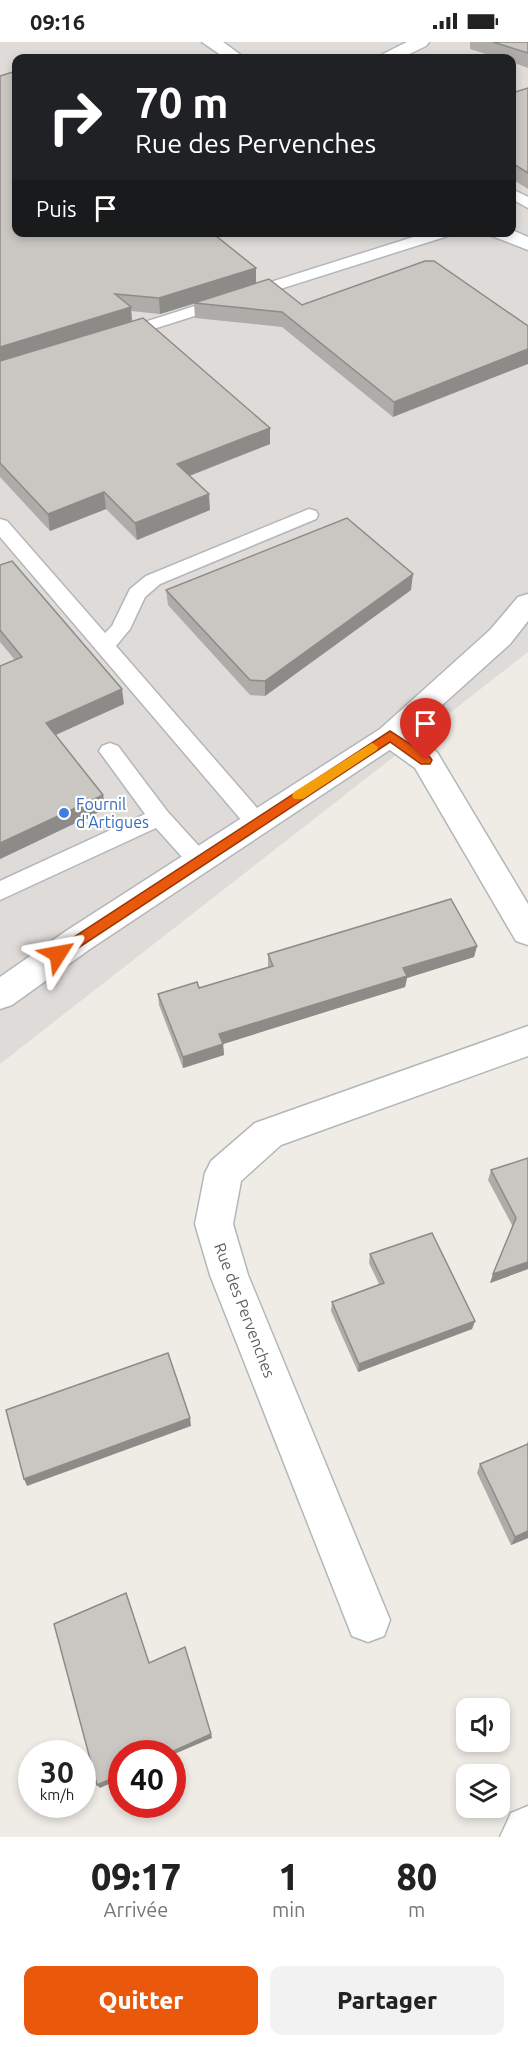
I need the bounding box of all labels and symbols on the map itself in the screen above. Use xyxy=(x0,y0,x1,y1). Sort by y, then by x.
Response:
pin xyxy=(400,698,451,760)
place label: Fournil d'Artigues xyxy=(76,795,149,831)
marker: Fournil d'Artigues xyxy=(57,806,71,820)
position arrow xyxy=(26,922,90,986)
street label: Rue des Pervenches xyxy=(211,1240,279,1380)
speed limit sign: 40 xyxy=(108,1740,186,1818)

